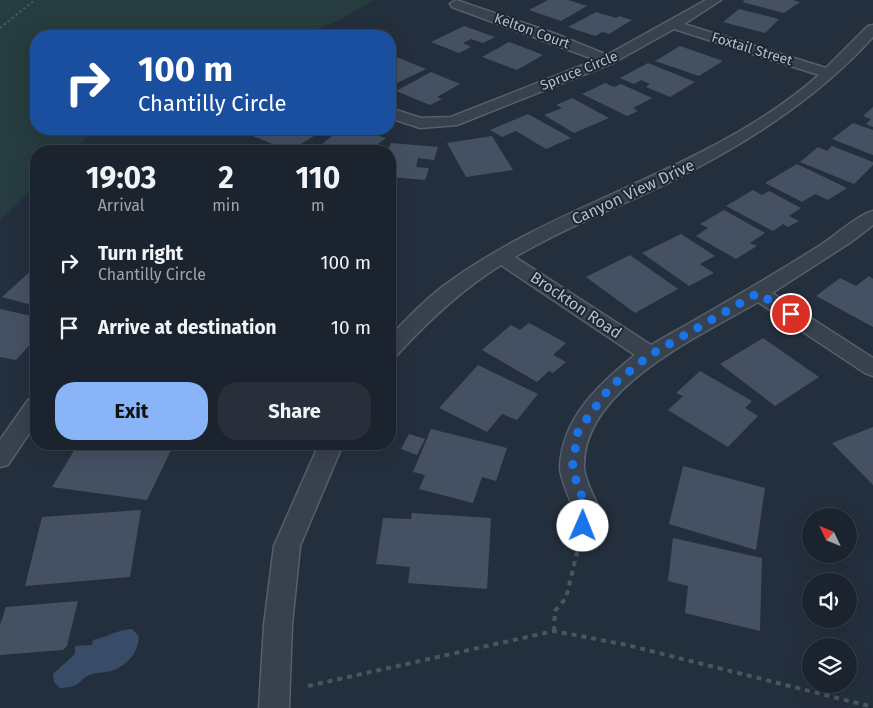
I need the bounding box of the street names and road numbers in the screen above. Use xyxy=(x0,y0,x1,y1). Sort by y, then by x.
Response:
street label: Kelton Court xyxy=(492,9,573,53)
street label: Foxtail Street xyxy=(710,29,795,70)
street label: Spruce Circle xyxy=(538,48,620,94)
street label: Canyon View Drive xyxy=(569,155,697,229)
street label: Brockton Road xyxy=(527,267,625,343)

